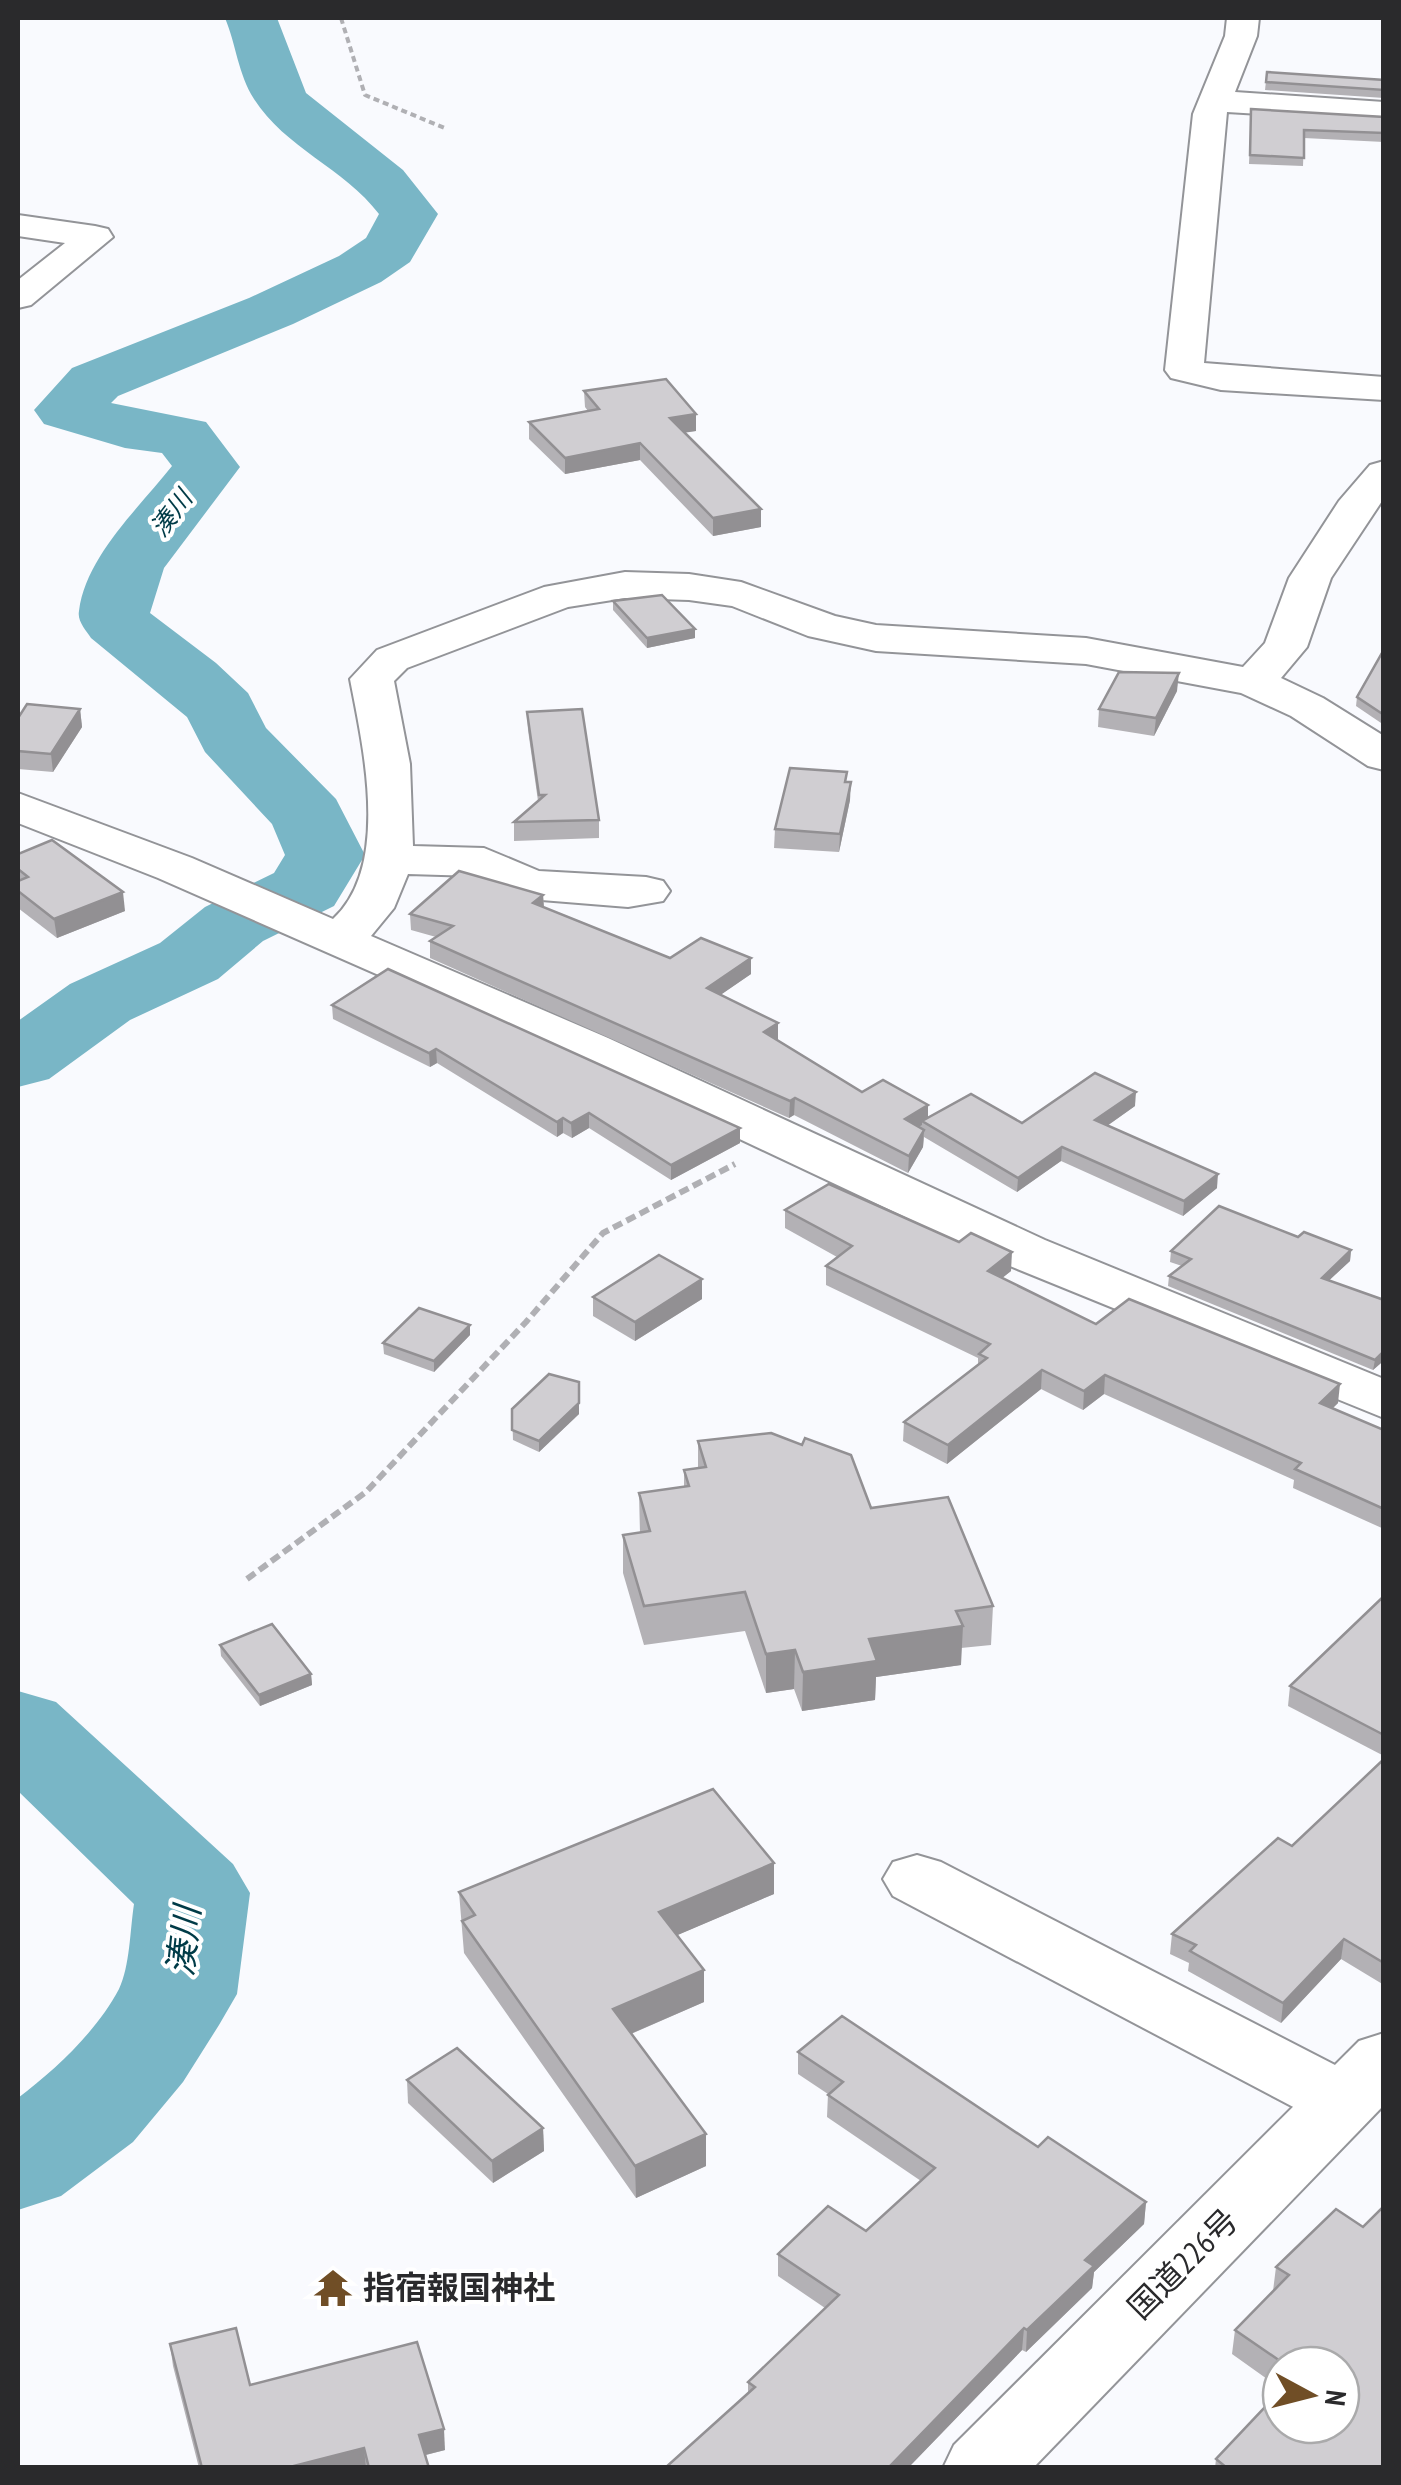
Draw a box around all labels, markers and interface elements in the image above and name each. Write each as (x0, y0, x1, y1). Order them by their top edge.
water label: 湊川 (143, 481, 201, 543)
water label: 湊川 (156, 1900, 210, 1978)
street label: 国道226号 (1118, 2199, 1246, 2327)
place label: 指宿報国神社 (363, 2266, 555, 2308)
temple icon: 指宿報国神社 (312, 2267, 354, 2309)
north arrow (1261, 2345, 1361, 2445)
text: N (1317, 2388, 1356, 2408)

